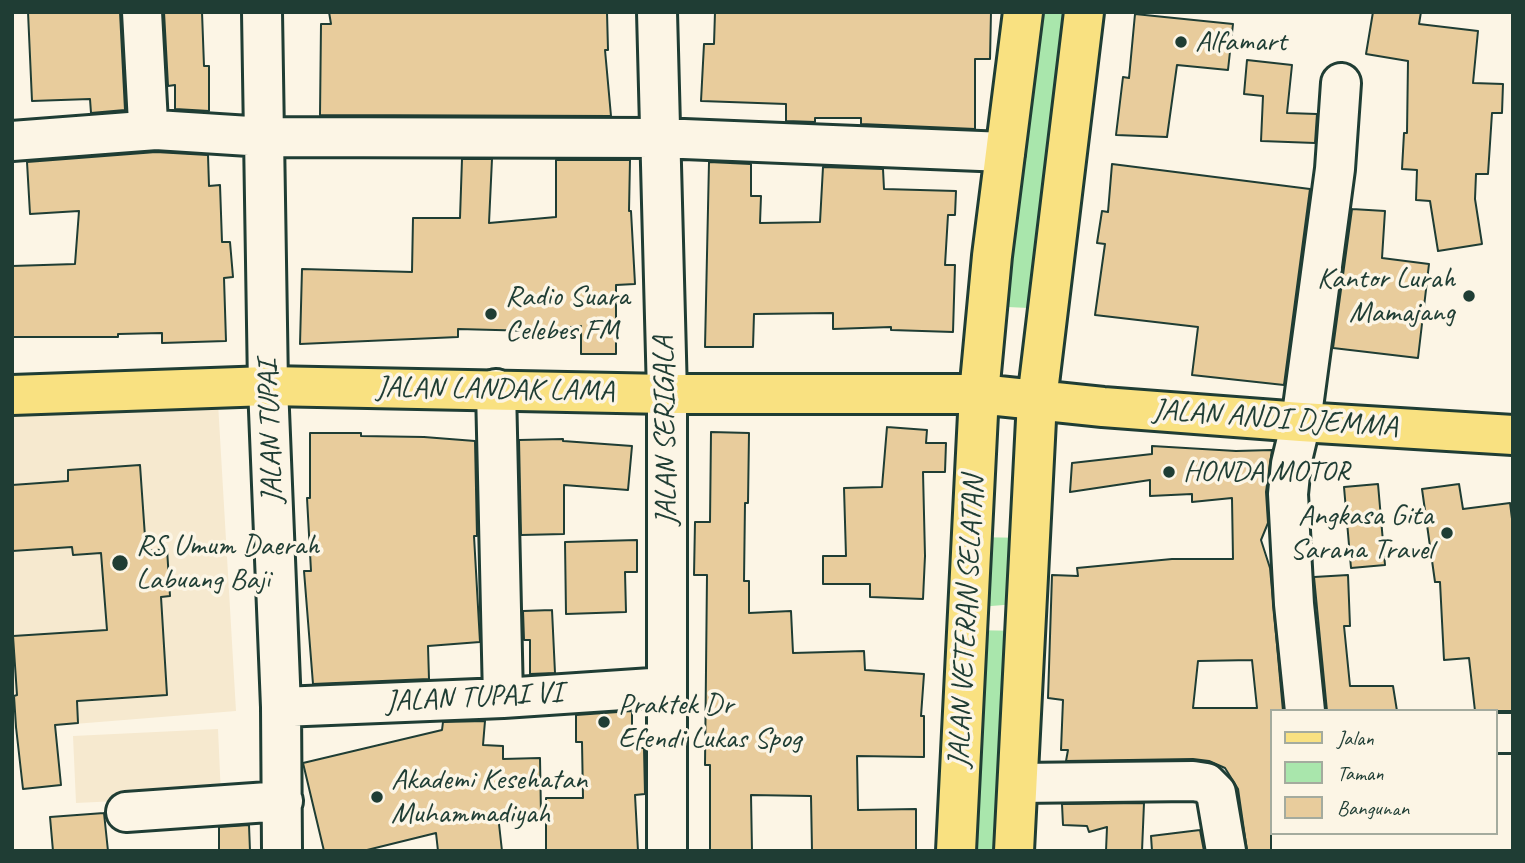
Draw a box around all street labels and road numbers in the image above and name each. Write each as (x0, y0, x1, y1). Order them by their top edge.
street label: JALAN SERIGALA (646, 336, 686, 526)
street label: JALAN TUPAI (251, 360, 291, 504)
street label: JALAN LANDAK LAMA (376, 370, 614, 410)
street label: JALAN ANDI DJEMMA (1151, 392, 1399, 446)
street label: JALAN VETERAN SELATAN (941, 475, 993, 769)
street label: JALAN TUPAI VI (385, 675, 563, 721)

